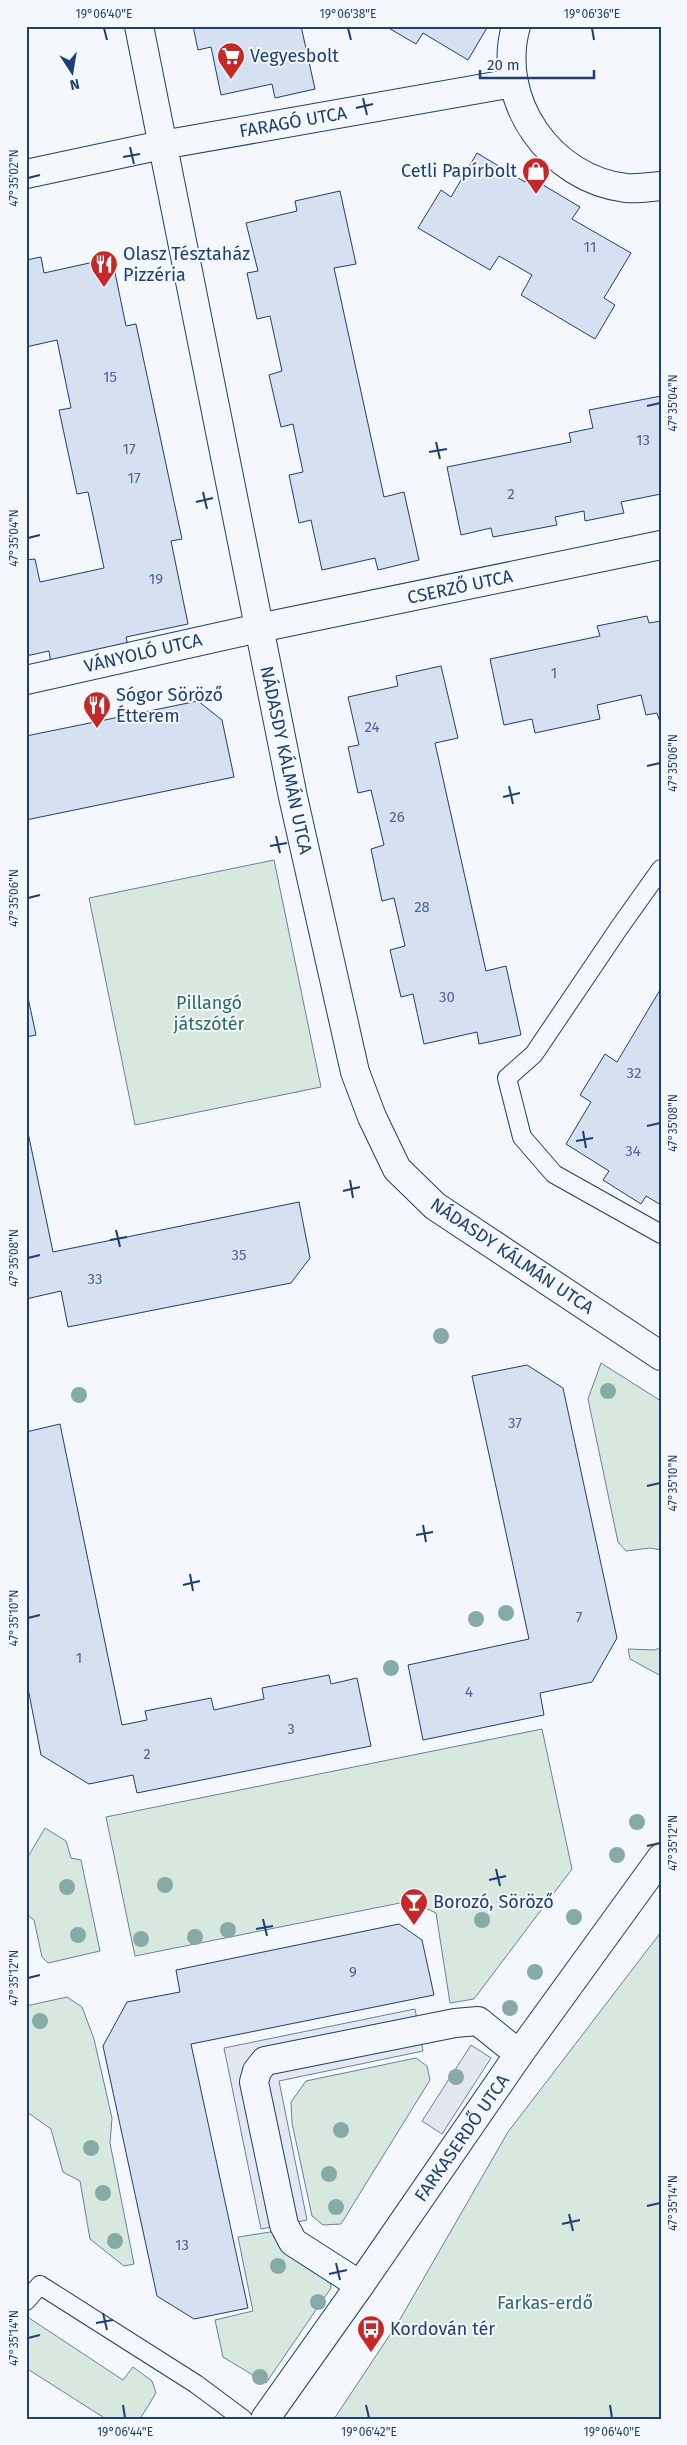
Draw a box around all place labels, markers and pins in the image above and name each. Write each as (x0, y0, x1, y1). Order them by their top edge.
supermarket icon: Vegyesbolt (216, 41, 246, 80)
place label: Vegyesbolt (250, 45, 339, 67)
shop icon: Cetli Papírbolt (521, 156, 551, 195)
place label: Cetli Papírbolt (401, 160, 517, 182)
place label: Olasz Tésztaház Pizzéria (123, 243, 250, 286)
restaurant icon: Olasz Tésztaház Pizzéria (89, 249, 119, 288)
place label: Sógor Söröző Étterem (116, 684, 223, 727)
restaurant icon: Sógor Söröző Étterem (82, 690, 112, 729)
bar icon: Borozó, Söröző (399, 1887, 429, 1926)
place label: Borozó, Söröző (433, 1891, 554, 1913)
bus stop icon: Kordován tér (356, 2314, 386, 2353)
place label: Kordován tér (390, 2318, 495, 2340)

